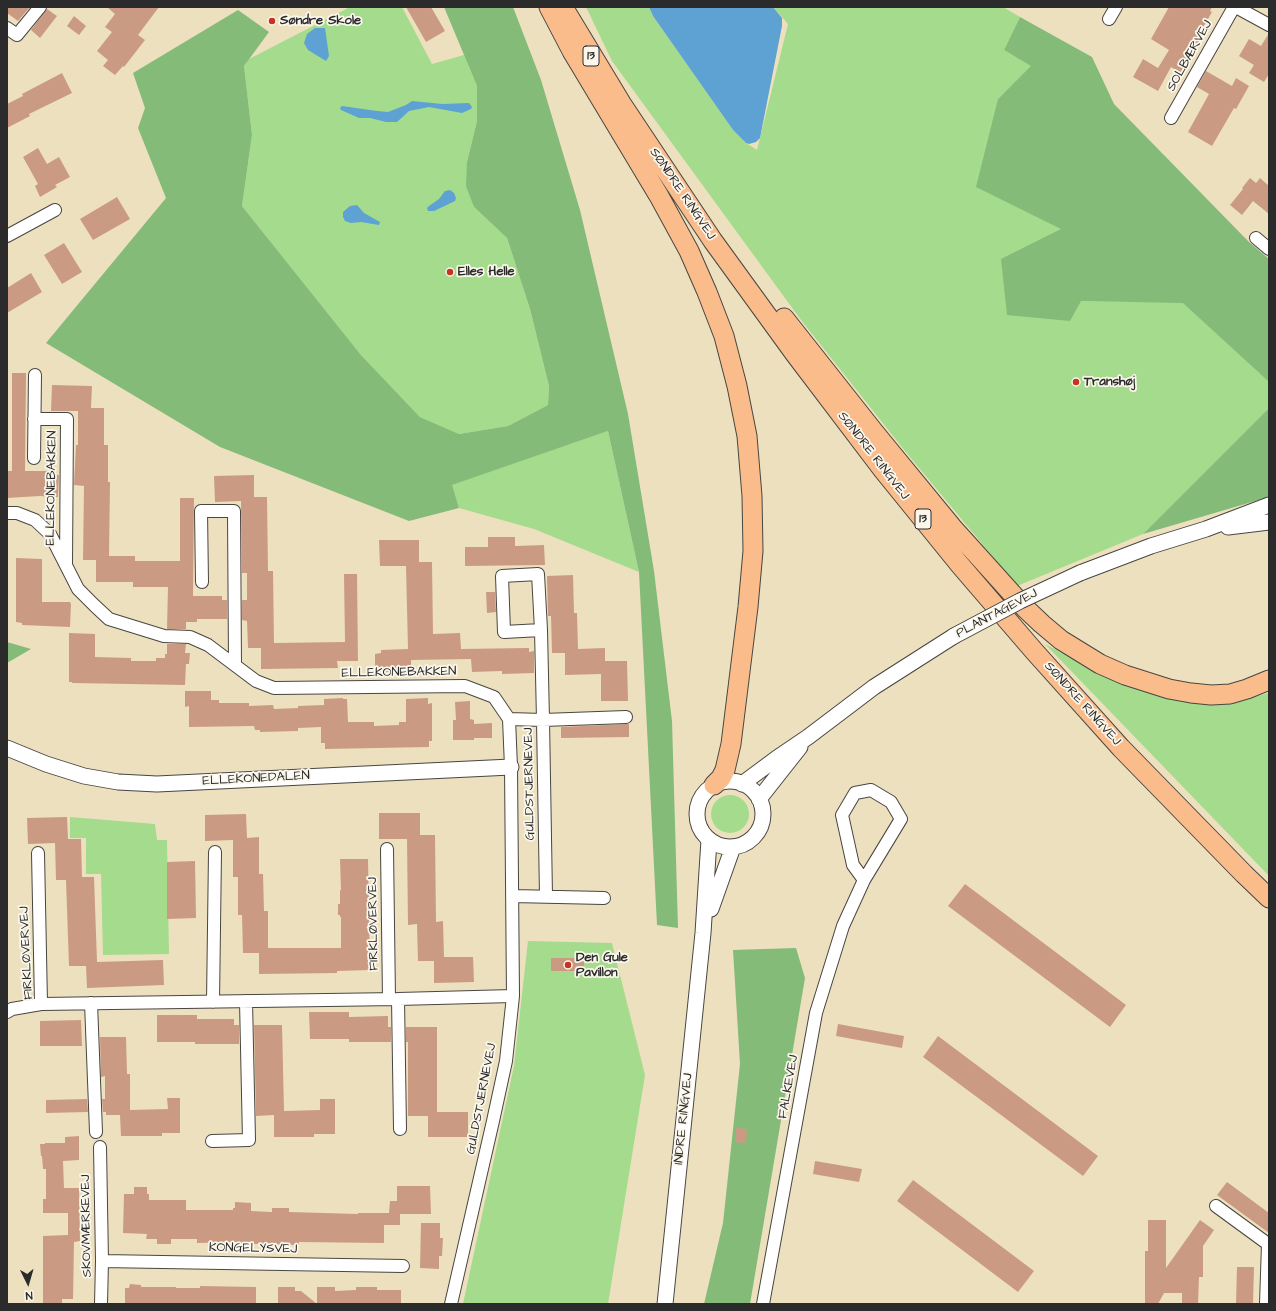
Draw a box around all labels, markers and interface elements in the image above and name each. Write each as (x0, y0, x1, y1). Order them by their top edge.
place label: Søndre Skole (280, 13, 361, 29)
marker: Søndre Skole (267, 16, 277, 26)
street label: SOLBÆRVEJ (1164, 18, 1216, 94)
road number: 13 (583, 46, 599, 66)
street label: SØNDRE RINGVEJ (646, 145, 718, 243)
place label: Elles Helle (458, 264, 515, 280)
marker: Elles Helle (445, 267, 455, 277)
place label: Transhøj (1084, 374, 1135, 390)
marker: Transhøj (1071, 377, 1081, 387)
street label: SØNDRE RINGVEJ (834, 409, 912, 503)
street label: ELLEKONEBAKKEN (43, 430, 61, 546)
road number: 13 (915, 509, 931, 529)
street label: PLANTAGEVEJ (954, 586, 1040, 642)
street label: SØNDRE RINGVEJ (1040, 659, 1124, 749)
street label: ELLEKONEBAKKEN (341, 664, 457, 682)
street label: GULDSTJERNEVEJ (521, 728, 539, 840)
street label: ELLEKONEDALEN (202, 768, 310, 790)
street label: FIRKLØVERVEJ (365, 877, 383, 971)
street label: FIRKLØVERVEJ (17, 906, 37, 1000)
place label: Den Gule Pavillon (576, 950, 628, 981)
marker: Den Gule Pavillon (563, 960, 573, 970)
street label: GULDSTJERNEVEJ (464, 1042, 500, 1156)
street label: FALKEVEJ (776, 1054, 802, 1120)
street label: INDRE RINGVEJ (671, 1073, 697, 1165)
street label: SKOVMÆRKEVEJ (78, 1174, 96, 1278)
street label: KONGELYSVEJ (209, 1240, 297, 1258)
north arrow (8, 1263, 48, 1303)
text: N (25, 1288, 33, 1303)

